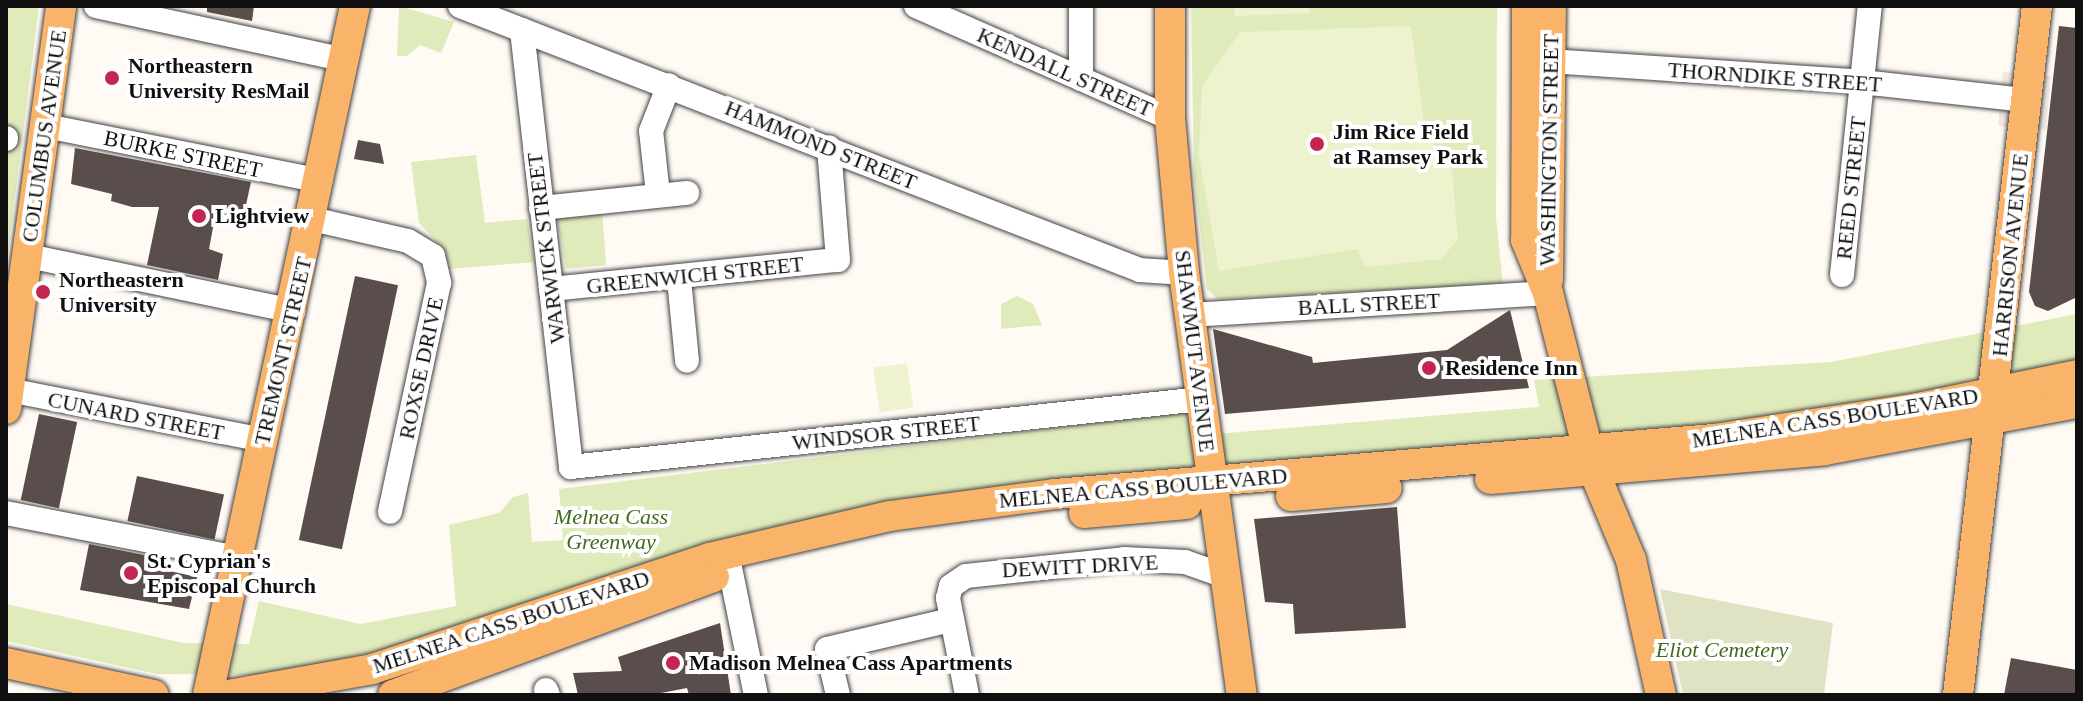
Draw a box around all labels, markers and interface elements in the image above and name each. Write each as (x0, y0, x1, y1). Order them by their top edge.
street label: KENDALL STREET (973, 21, 1157, 123)
street label: COLUMBUS AVENUE (16, 28, 72, 244)
street label: WASHINGTON STREET (1534, 34, 1564, 266)
place label: Northeastern University ResMail (128, 52, 309, 104)
street label: THORNDIKE STREET (1667, 56, 1883, 98)
marker: Northeastern University ResMail (103, 69, 121, 87)
street label: HAMMOND STREET (721, 94, 921, 196)
street label: REED STREET (1830, 115, 1872, 261)
place label: Jim Rice Field at Ramsey Park (1333, 118, 1483, 170)
street label: BURKE STREET (102, 124, 264, 184)
marker: Jim Rice Field at Ramsey Park (1308, 135, 1326, 153)
street label: WARWICK STREET (521, 151, 571, 345)
street label: HARRISON AVENUE (1986, 151, 2034, 359)
place label: Lightview (215, 203, 309, 229)
marker: Lightview (190, 207, 208, 225)
street label: SHAWMUT AVENUE (1169, 248, 1221, 454)
street label: GREENWICH STREET (585, 250, 805, 300)
street label: TREMONT STREET (248, 254, 318, 448)
place label: Northeastern University (59, 266, 184, 318)
marker: Northeastern University (34, 283, 52, 301)
street label: BALL STREET (1297, 287, 1441, 321)
street label: ROXSE DRIVE (393, 294, 449, 442)
place label: Residence Inn (1445, 355, 1578, 381)
marker: Residence Inn (1420, 359, 1438, 377)
street label: MELNEA CASS BOULEVARD (1689, 382, 1981, 454)
street label: CUNARD STREET (46, 386, 226, 446)
street label: WINDSOR STREET (791, 410, 981, 456)
street label: MELNEA CASS BOULEVARD (997, 462, 1289, 514)
park label: Melnea Cass Greenway (554, 503, 668, 554)
place label: St. Cyprian's Episcopal Church (147, 547, 316, 598)
street label: DEWITT DRIVE (1001, 549, 1159, 583)
marker: St. Cyprian's Episcopal Church (122, 564, 140, 582)
street label: MELNEA CASS BOULEVARD (369, 565, 653, 679)
park label: Eliot Cemetery (1656, 637, 1788, 663)
place label: Madison Melnea Cass Apartments (689, 650, 1013, 676)
marker: Madison Melnea Cass Apartments (664, 654, 682, 672)

